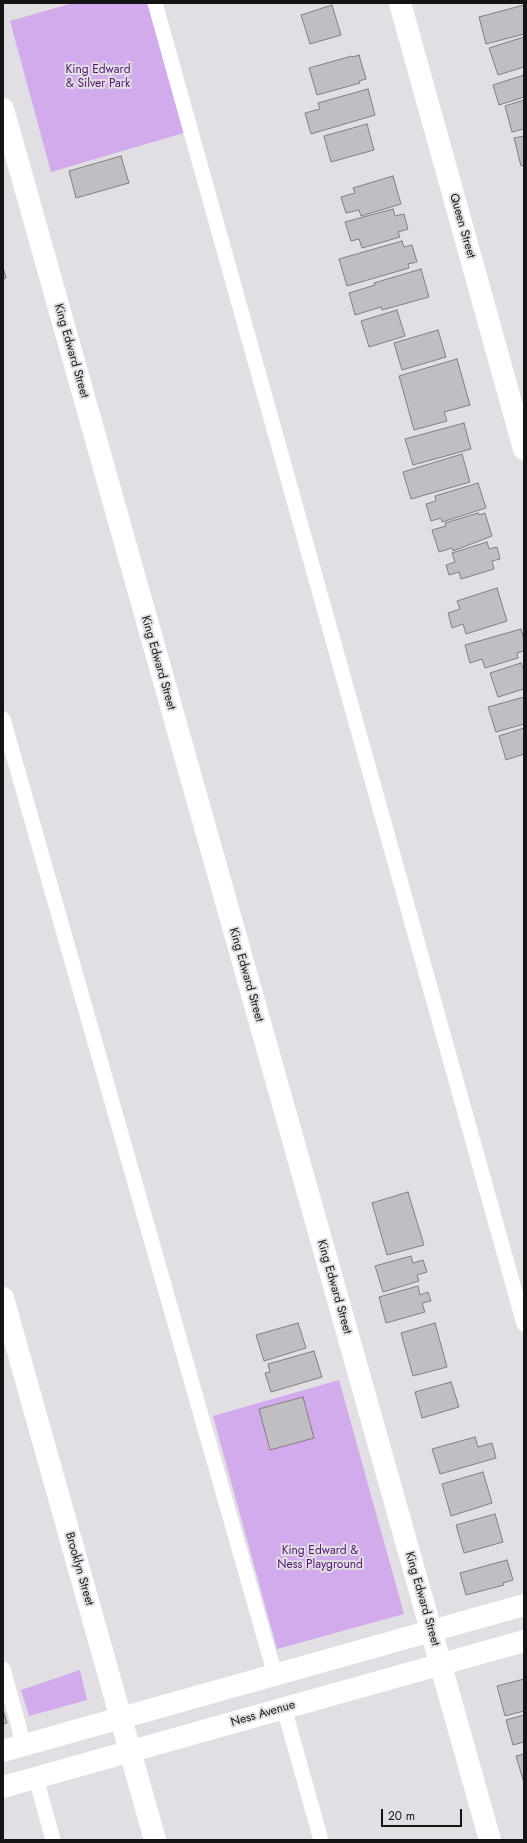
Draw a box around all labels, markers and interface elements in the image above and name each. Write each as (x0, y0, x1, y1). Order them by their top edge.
park label: King Edward & Silver Park (66, 63, 130, 91)
street label: Queen Street (446, 192, 478, 260)
street label: King Edward Street (51, 302, 91, 400)
street label: King Edward Street (138, 614, 178, 712)
street label: King Edward Street (226, 926, 266, 1024)
street label: King Edward Street (314, 1238, 354, 1336)
street label: Brooklyn Street (62, 1531, 96, 1607)
park label: King Edward & Ness Playground (277, 1544, 363, 1572)
street label: King Edward Street (402, 1550, 442, 1648)
street label: Ness Avenue (229, 1698, 297, 1730)
scale bar (383, 1801, 464, 1827)
text: 20 m (388, 1807, 415, 1825)

